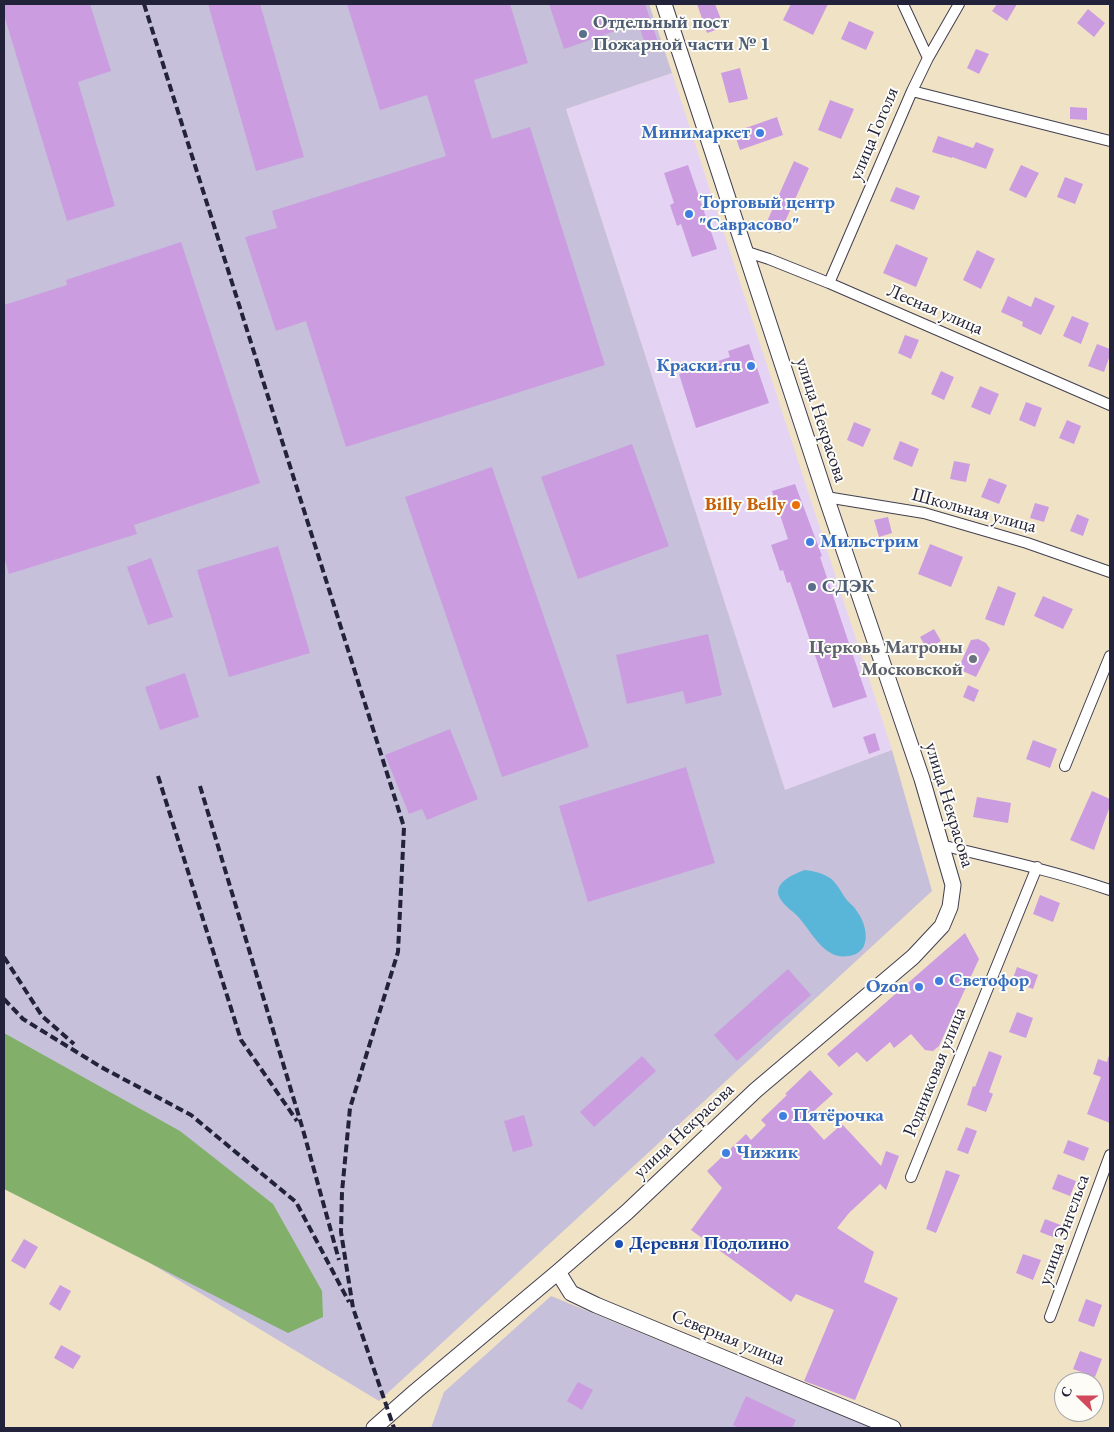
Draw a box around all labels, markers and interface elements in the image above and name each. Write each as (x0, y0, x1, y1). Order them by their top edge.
place label: Отдельный пост Пожарной части № 1 (593, 12, 770, 56)
marker: Отдельный пост Пожарной части № 1 (577, 28, 589, 40)
street label: улица Гоголя (844, 84, 904, 184)
place label: Минимаркет (641, 122, 750, 144)
marker: Минимаркет (754, 127, 766, 139)
place label: Торговый центр "Саврасово" (699, 192, 835, 236)
marker: Торговый центр "Саврасово" (683, 208, 695, 220)
street label: Лесная улица (883, 280, 987, 340)
place label: Краски.ru (656, 355, 741, 377)
street label: улица Некрасова (790, 355, 852, 485)
marker: Краски.ru (745, 360, 757, 372)
street label: Школьная улица (909, 483, 1039, 539)
place label: Billy Belly (705, 494, 786, 516)
marker: Billy Belly (790, 499, 802, 511)
place label: Мильстрим (820, 531, 919, 553)
marker: Мильстрим (804, 536, 816, 548)
place label: СДЭК (822, 576, 875, 598)
marker: СДЭК (806, 581, 818, 593)
place label: Церковь Матроны Московской (809, 637, 963, 681)
marker: Церковь Матроны Московской (967, 653, 979, 665)
street label: улица Некрасова (919, 740, 979, 870)
place label: Светофор (949, 970, 1029, 992)
marker: Светофор (933, 975, 945, 987)
place label: Ozon (866, 976, 909, 998)
marker: Ozon (913, 981, 925, 993)
street label: Родниковая улица (899, 1004, 971, 1140)
street label: улица Некрасова (629, 1079, 739, 1183)
place label: Пятёрочка (793, 1105, 884, 1127)
marker: Пятёрочка (777, 1110, 789, 1122)
place label: Чижик (736, 1142, 798, 1164)
marker: Чижик (720, 1147, 732, 1159)
street label: улица Энгельса (1033, 1171, 1095, 1289)
place label: Деревня Подолино (629, 1233, 789, 1255)
marker: Деревня Подолино (613, 1238, 625, 1250)
street label: Северная улица (668, 1305, 788, 1371)
north arrow (1054, 1372, 1104, 1422)
text: С (1056, 1384, 1076, 1400)

